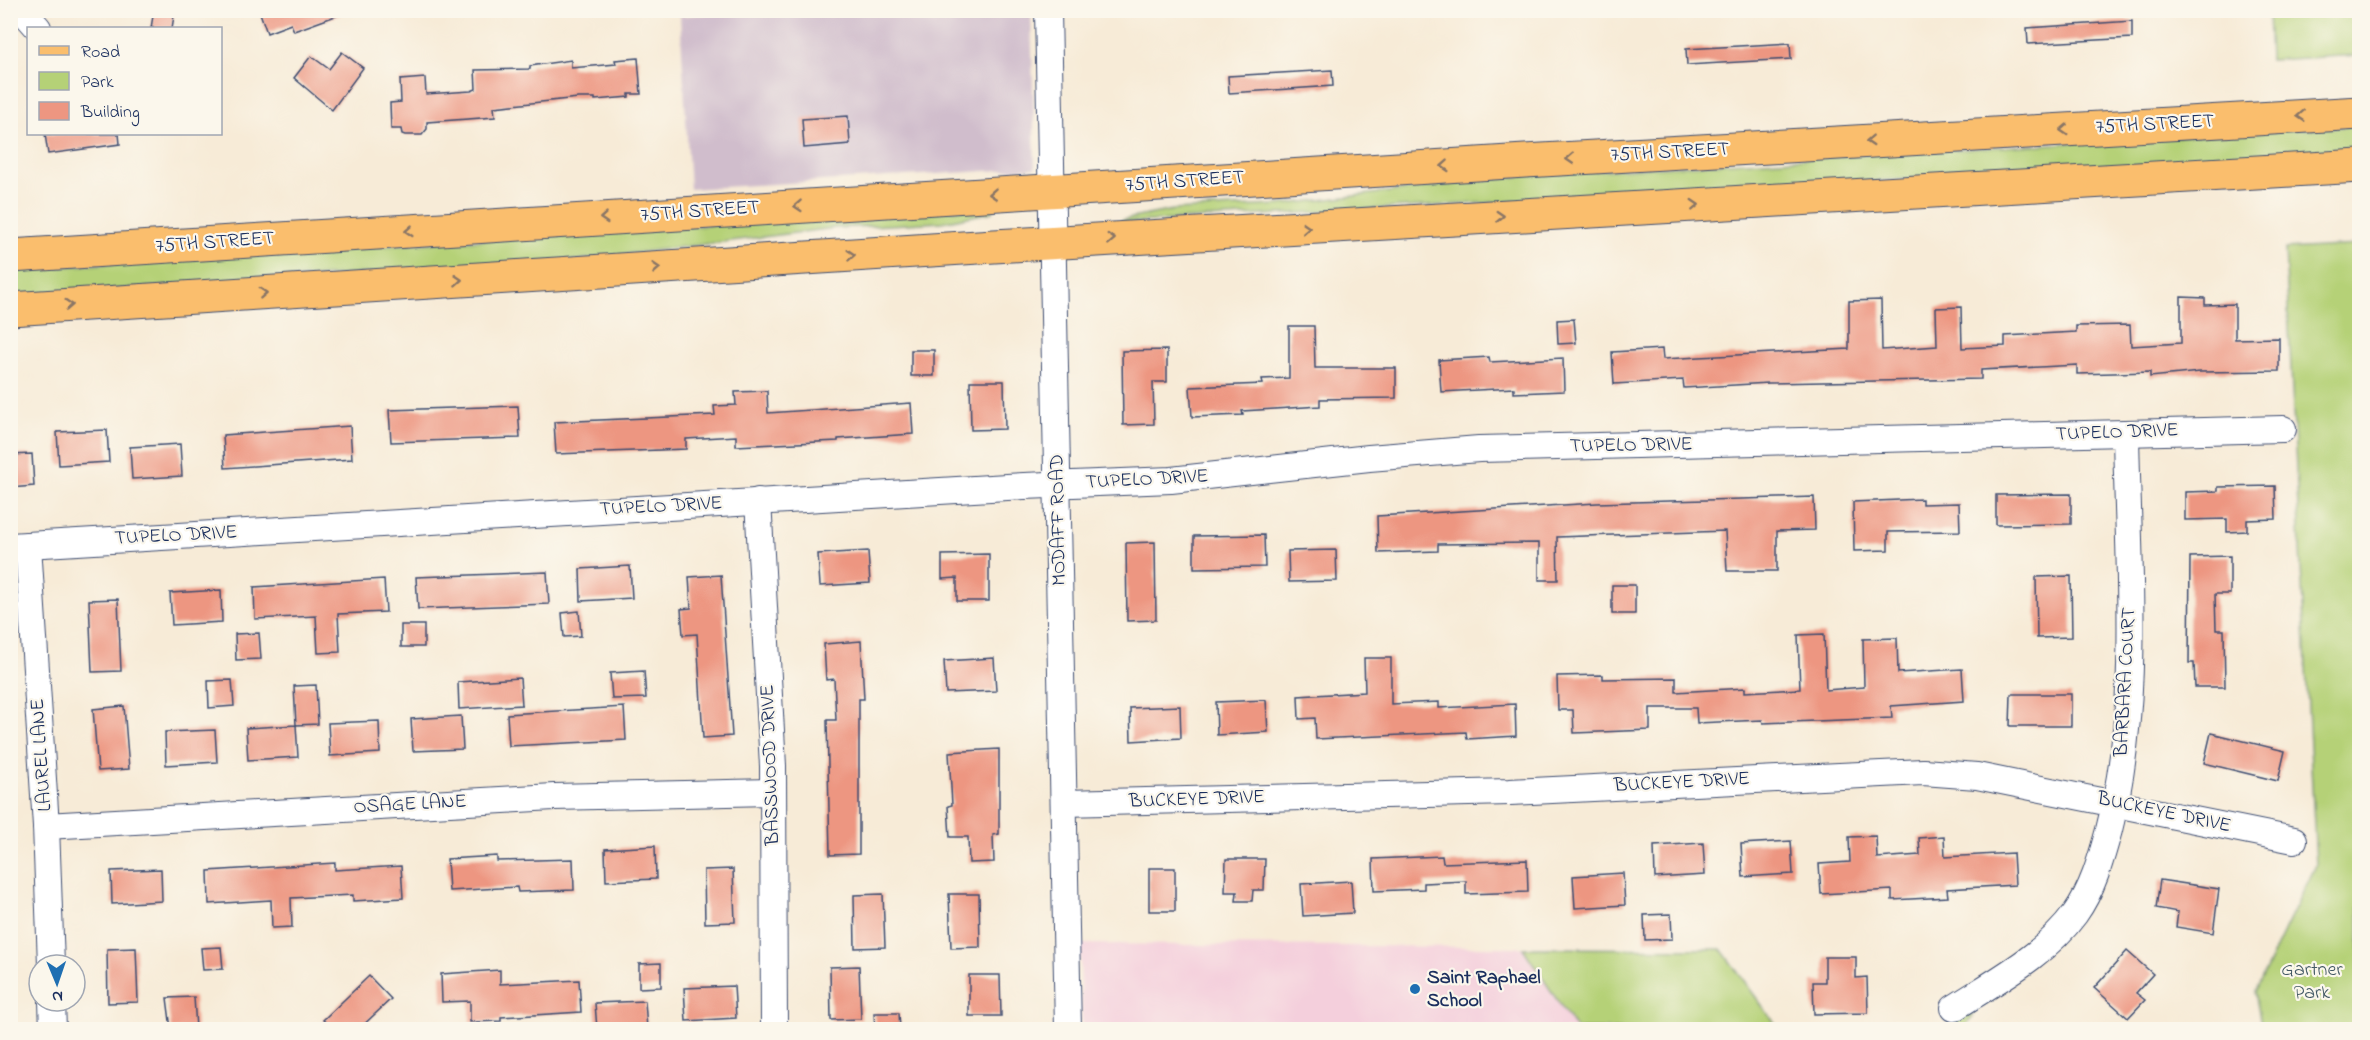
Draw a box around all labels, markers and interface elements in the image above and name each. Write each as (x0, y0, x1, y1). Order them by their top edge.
legend (27, 27, 222, 135)
text: Road (81, 40, 120, 66)
text: Park (81, 70, 114, 96)
text: Building (80, 100, 140, 127)
street label: 75TH STREET (2095, 107, 2215, 143)
one-way arrow (2297, 110, 2306, 123)
one-way arrow (2060, 124, 2069, 137)
street label: 75TH STREET (1610, 135, 1730, 171)
one-way arrow (1865, 135, 1874, 148)
one-way arrow (1566, 152, 1575, 165)
one-way arrow (1441, 160, 1450, 173)
street label: 75TH STREET (1125, 163, 1245, 201)
one-way arrow (989, 187, 998, 200)
street label: 75TH STREET (640, 193, 760, 231)
one-way arrow (1691, 198, 1700, 211)
one-way arrow (794, 200, 803, 213)
one-way arrow (1496, 210, 1505, 223)
one-way arrow (599, 212, 608, 225)
one-way arrow (1301, 221, 1310, 234)
street label: 75TH STREET (155, 224, 275, 262)
one-way arrow (405, 224, 414, 237)
one-way arrow (1107, 233, 1116, 246)
one-way arrow (846, 249, 855, 262)
one-way arrow (652, 261, 661, 274)
one-way arrow (454, 274, 463, 287)
one-way arrow (259, 286, 268, 299)
one-way arrow (64, 299, 73, 312)
street label: TUPELO DRIVE (2055, 416, 2179, 450)
street label: TUPELO DRIVE (1569, 430, 1693, 462)
street label: MODAFF ROAD (1043, 454, 1075, 586)
street label: TUPELO DRIVE (1085, 462, 1209, 498)
street label: TUPELO DRIVE (599, 489, 723, 525)
street label: TUPELO DRIVE (114, 518, 238, 554)
street label: BARBARA COURT (2108, 606, 2144, 758)
street label: BASSWOOD DRIVE (754, 684, 788, 847)
street label: LAUREL LANE (24, 697, 60, 813)
street label: BUCKEYE DRIVE (1612, 765, 1751, 801)
street label: BUCKEYE DRIVE (1128, 783, 1265, 817)
street label: BUCKEYE DRIVE (2094, 784, 2234, 841)
street label: OSAGE LANE (353, 788, 467, 822)
north arrow (27, 953, 87, 1013)
park label: Gartner Park (2281, 956, 2343, 1008)
place label: Saint Raphael School (1427, 964, 1541, 1016)
marker: Saint Raphael School (1408, 982, 1422, 996)
text: N (51, 984, 63, 1008)

